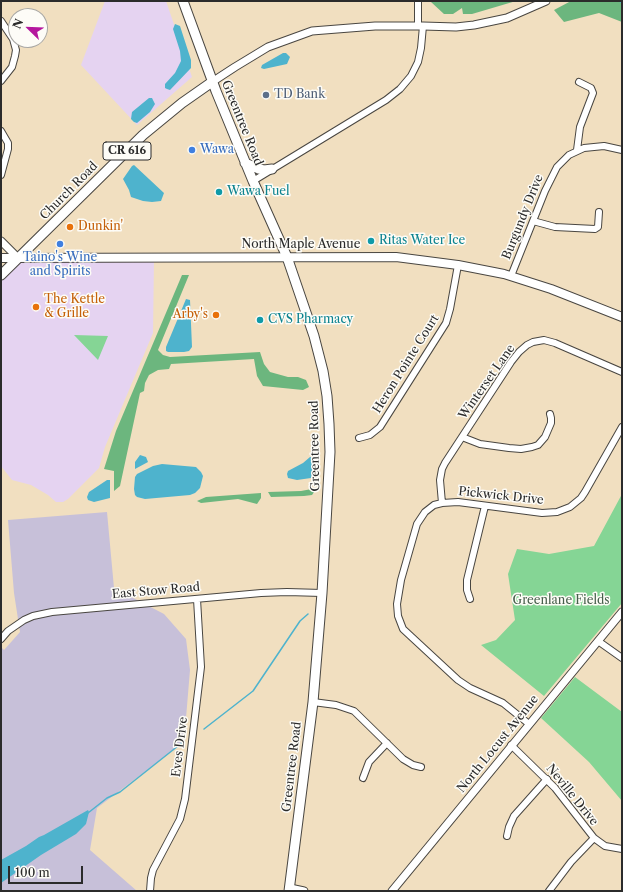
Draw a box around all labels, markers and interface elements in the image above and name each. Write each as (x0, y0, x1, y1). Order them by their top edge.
north arrow (8, 8, 48, 48)
text: N (10, 17, 26, 31)
street label: Greentree Road (218, 78, 266, 168)
place label: TD Bank (274, 88, 325, 102)
marker: TD Bank (261, 90, 271, 100)
road number: CR 616 (103, 142, 151, 160)
place label: Wawa (200, 143, 234, 157)
marker: Wawa (187, 145, 197, 155)
street label: Church Road (37, 159, 101, 223)
street label: Burgundy Drive (499, 172, 547, 262)
place label: Wawa Fuel (227, 185, 290, 199)
marker: Wawa Fuel (214, 187, 224, 197)
place label: Dunkin' (78, 220, 123, 234)
marker: Dunkin' (65, 222, 75, 232)
place label: Ritas Water Ice (379, 234, 465, 248)
marker: Ritas Water Ice (366, 236, 376, 246)
street label: North Maple Avenue (242, 238, 360, 252)
marker: Taino's Wine and Spirits (55, 239, 65, 249)
place label: Taino's Wine and Spirits (23, 251, 97, 279)
place label: The Kettle & Grille (44, 293, 105, 321)
marker: The Kettle & Grille (31, 302, 41, 312)
place label: Arby's (173, 308, 208, 322)
marker: Arby's (211, 310, 221, 320)
street label: Heron Pointe Court (370, 312, 442, 416)
place label: CVS Pharmacy (268, 313, 353, 327)
marker: CVS Pharmacy (255, 315, 265, 325)
street label: Winterset Lane (456, 342, 518, 422)
street label: Greentree Road (307, 400, 323, 492)
street label: Pickwick Drive (458, 484, 544, 508)
street label: East Stow Road (111, 580, 201, 602)
park label: Greenlane Fields (512, 594, 610, 608)
street label: North Locust Avenue (454, 692, 542, 796)
street label: Eves Drive (169, 716, 191, 778)
street label: Greentree Road (279, 721, 305, 813)
street label: Neville Drive (543, 762, 601, 828)
scale bar (10, 858, 85, 884)
text: 100 m (15, 865, 50, 880)

